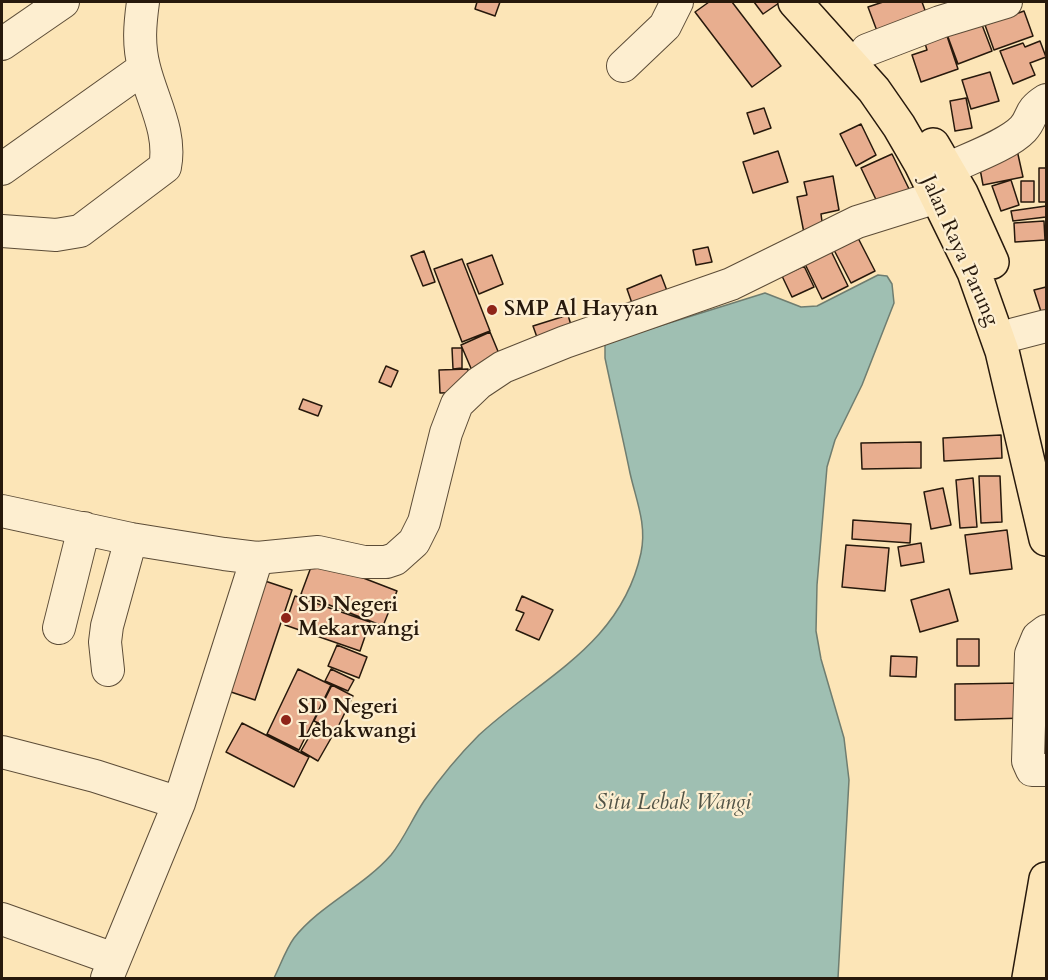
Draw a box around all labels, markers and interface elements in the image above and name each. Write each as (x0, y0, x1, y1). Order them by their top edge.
street label: Jalan Raya Parung (915, 172, 1003, 330)
place label: SMP Al Hayyan (504, 297, 658, 323)
marker: SMP Al Hayyan (485, 303, 499, 317)
place label: SD Negeri Mekarwangi (298, 593, 420, 643)
marker: SD Negeri Mekarwangi (279, 611, 293, 625)
place label: SD Negeri Lebakwangi (298, 695, 417, 745)
marker: SD Negeri Lebakwangi (279, 713, 293, 727)
water label: Situ Lebak Wangi (595, 791, 751, 817)

